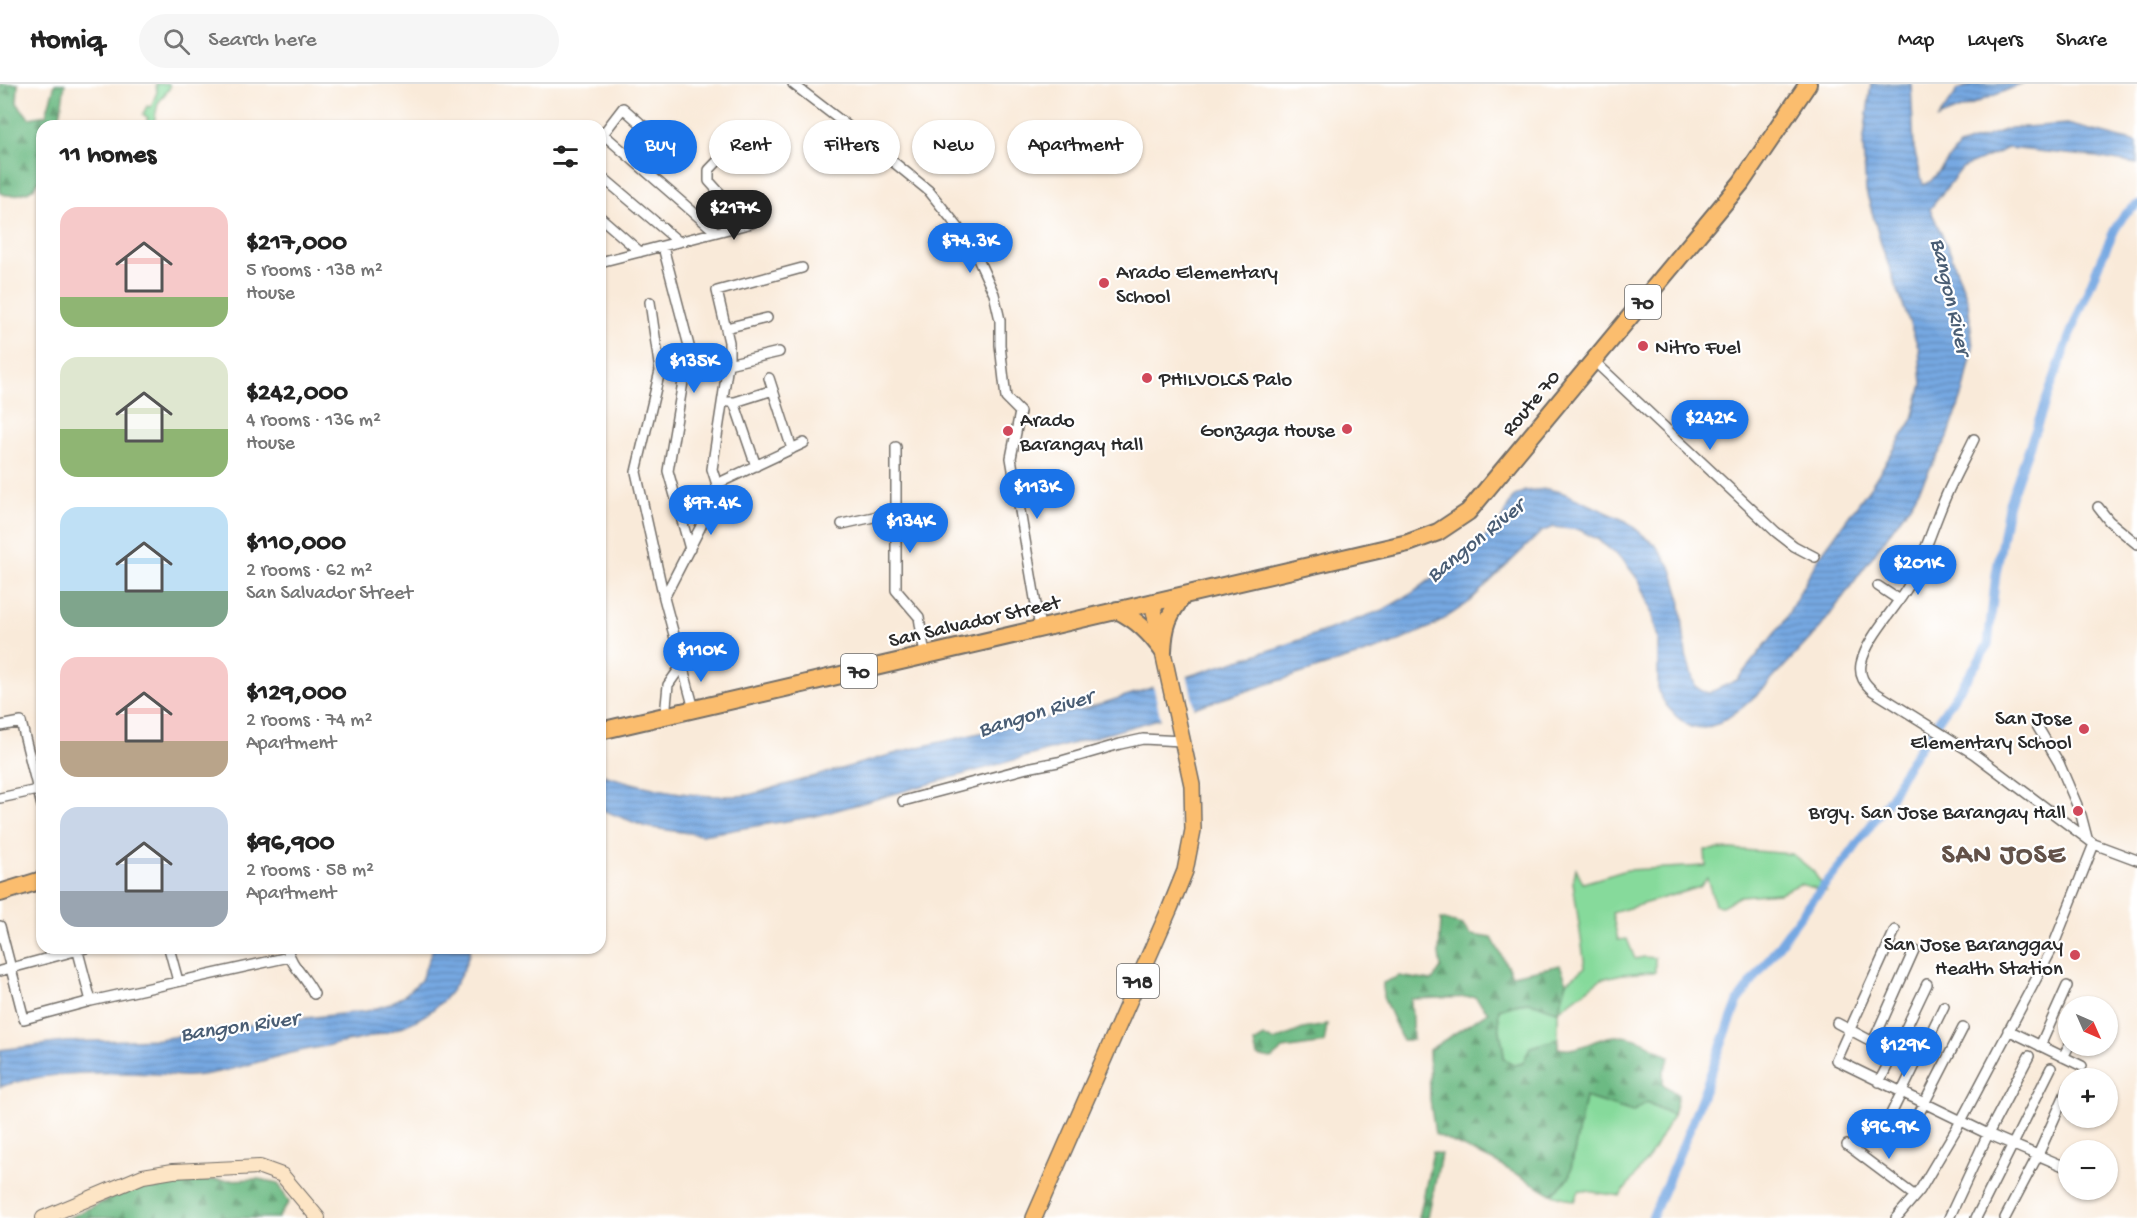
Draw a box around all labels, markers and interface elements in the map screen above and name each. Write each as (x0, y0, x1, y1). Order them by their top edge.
search box (139, 14, 559, 68)
text: Homiq (30, 25, 103, 58)
icon: search (160, 25, 193, 58)
text: Search here (208, 28, 317, 54)
text: Map (1898, 29, 1934, 54)
text: Layers (1967, 29, 2023, 54)
text: Share (2056, 29, 2107, 54)
chip: Buy (624, 120, 697, 174)
chip: Rent (709, 120, 791, 174)
chip: Filters (803, 120, 900, 174)
chip: New (912, 120, 995, 174)
chip: Apartment (1007, 120, 1143, 174)
icon: filters (549, 140, 582, 173)
text: 11 homes (60, 141, 156, 172)
pin: $217K (692, 190, 776, 241)
text: $217K (710, 198, 758, 221)
pin: $74.3K (921, 223, 1019, 274)
text: $217,000 (246, 229, 347, 260)
icon: home (108, 231, 180, 303)
text: $74.3K (942, 231, 998, 254)
water label: Bangon River (1923, 236, 1976, 362)
text: 5 rooms · 138 m² (246, 260, 383, 283)
place label: Arado Elementary School (1116, 262, 1278, 311)
marker: Arado Elementary School (1097, 276, 1111, 290)
text: House (246, 283, 295, 306)
road number: 70 (1625, 285, 1661, 319)
place label: Nitro Fuel (1655, 337, 1741, 362)
marker: Nitro Fuel (1636, 339, 1650, 353)
pin: $135K (652, 343, 736, 394)
text: $135K (670, 351, 718, 374)
street label: Route 70 (1498, 366, 1568, 443)
place label: PHILVOLCS Palo (1158, 369, 1292, 394)
marker: PHILVOLCS Palo (1140, 371, 1154, 385)
text: $242,000 (246, 379, 348, 410)
icon: home (108, 381, 180, 453)
pin: $242K (1668, 400, 1752, 451)
text: $242K (1685, 408, 1735, 431)
text: 4 rooms · 136 m² (246, 410, 381, 433)
place label: Arado Barangay Hall (1019, 410, 1143, 459)
place label: Gonzaga House (1200, 420, 1336, 445)
marker: Gonzaga House (1340, 422, 1354, 436)
marker: Arado Barangay Hall (1001, 424, 1015, 438)
text: House (246, 433, 295, 456)
pin: $113K (995, 469, 1079, 520)
text: $113K (1014, 477, 1060, 500)
pin: $97.4K (662, 485, 760, 536)
water label: Bangon River (1422, 492, 1534, 590)
text: $97.4K (683, 493, 739, 516)
pin: $134K (868, 503, 952, 554)
text: $134K (886, 511, 934, 534)
text: $110,000 (246, 529, 346, 560)
icon: home (108, 531, 180, 603)
pin: $201K (1876, 545, 1960, 596)
text: $201K (1893, 553, 1943, 576)
text: 2 rooms · 62 m² (246, 560, 373, 583)
text: San Salvador Street (246, 583, 413, 606)
street label: San Salvador Street (887, 591, 1065, 655)
pin: $110K (659, 632, 743, 683)
text: $110K (677, 640, 725, 663)
road number: 70 (841, 654, 877, 688)
text: $129,000 (246, 679, 346, 710)
icon: home (108, 681, 180, 753)
water label: Bangon River (976, 684, 1101, 745)
place label: San Jose Elementary School (1910, 708, 2073, 757)
text: 2 rooms · 74 m² (246, 710, 372, 733)
marker: San Jose Elementary School (2077, 722, 2091, 736)
text: Apartment (246, 733, 336, 756)
place label: Brgy. San Jose Barangay Hall (1808, 802, 2066, 827)
marker: Brgy. San Jose Barangay Hall (2071, 804, 2085, 818)
text: $96,900 (246, 829, 335, 860)
icon: home (108, 831, 180, 903)
district label: SAN JOSE (1942, 841, 2067, 873)
text: 2 rooms · 58 m² (246, 860, 374, 883)
text: Apartment (246, 883, 336, 906)
place label: San Jose Baranggay Health Station (1884, 934, 2063, 983)
marker: San Jose Baranggay Health Station (2068, 948, 2082, 962)
road number: 718 (1117, 964, 1159, 998)
north arrow (2058, 996, 2118, 1056)
map controls (2058, 996, 2118, 1200)
water label: Bangon River (179, 1006, 304, 1049)
pin: $129K (1862, 1027, 1946, 1078)
text: $129K (1880, 1035, 1928, 1058)
button: + (2058, 1068, 2118, 1128)
pin: $96.9K (1840, 1109, 1938, 1160)
text: $96.9K (1861, 1117, 1917, 1140)
button: − (2058, 1140, 2118, 1200)

